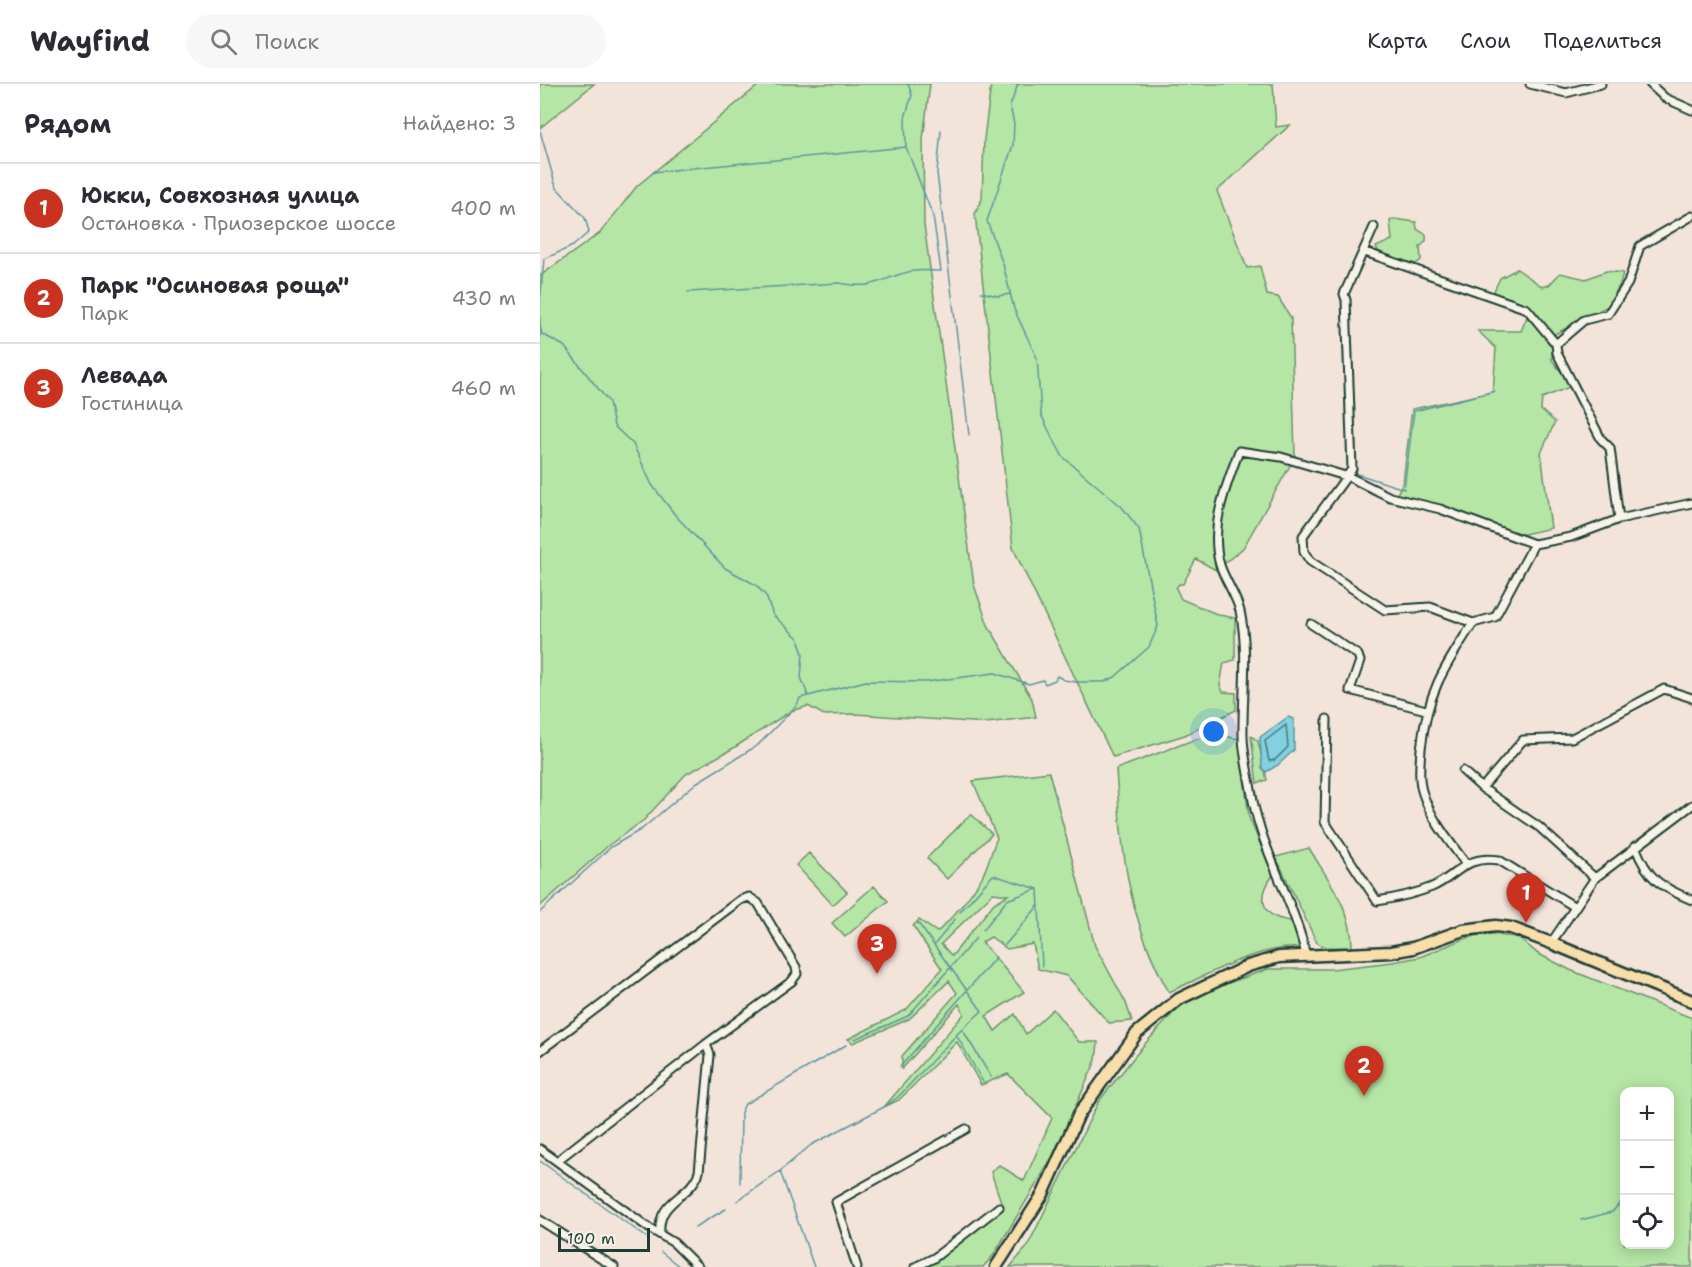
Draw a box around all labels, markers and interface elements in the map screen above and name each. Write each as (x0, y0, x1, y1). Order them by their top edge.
search box (186, 14, 606, 68)
text: Wayfind (30, 22, 150, 60)
icon: search (207, 25, 240, 58)
text: Поиск (255, 27, 319, 56)
text: Карта (1367, 27, 1427, 55)
text: Слои (1460, 27, 1511, 55)
text: Поделиться (1544, 27, 1662, 55)
text: Рядом (24, 106, 111, 141)
text: Найдено: 3 (403, 110, 516, 136)
text: Юкки, Совхозная улица (81, 181, 359, 210)
text: 1 (39, 195, 48, 221)
text: 400 m (450, 195, 516, 221)
text: Остановка · Приозерское шоссе (81, 210, 396, 236)
text: Парк "Осиновая роща" (81, 271, 349, 300)
text: 2 (37, 285, 51, 311)
text: 430 m (452, 285, 516, 311)
text: Парк (81, 300, 128, 326)
text: Левада (81, 361, 168, 390)
text: 3 (37, 375, 51, 401)
text: 460 m (451, 375, 516, 401)
text: Гостиница (81, 390, 183, 416)
your location (1199, 717, 1228, 746)
pin: 1 (1506, 874, 1546, 923)
pin: 3 (858, 924, 896, 974)
pin: 2 (1344, 1046, 1384, 1096)
map controls (1620, 1087, 1674, 1249)
button: + (1620, 1087, 1674, 1141)
button: − (1620, 1141, 1674, 1195)
button: locate (1620, 1195, 1674, 1249)
scale bar (558, 1225, 650, 1252)
text: 100 m (567, 1228, 615, 1249)

